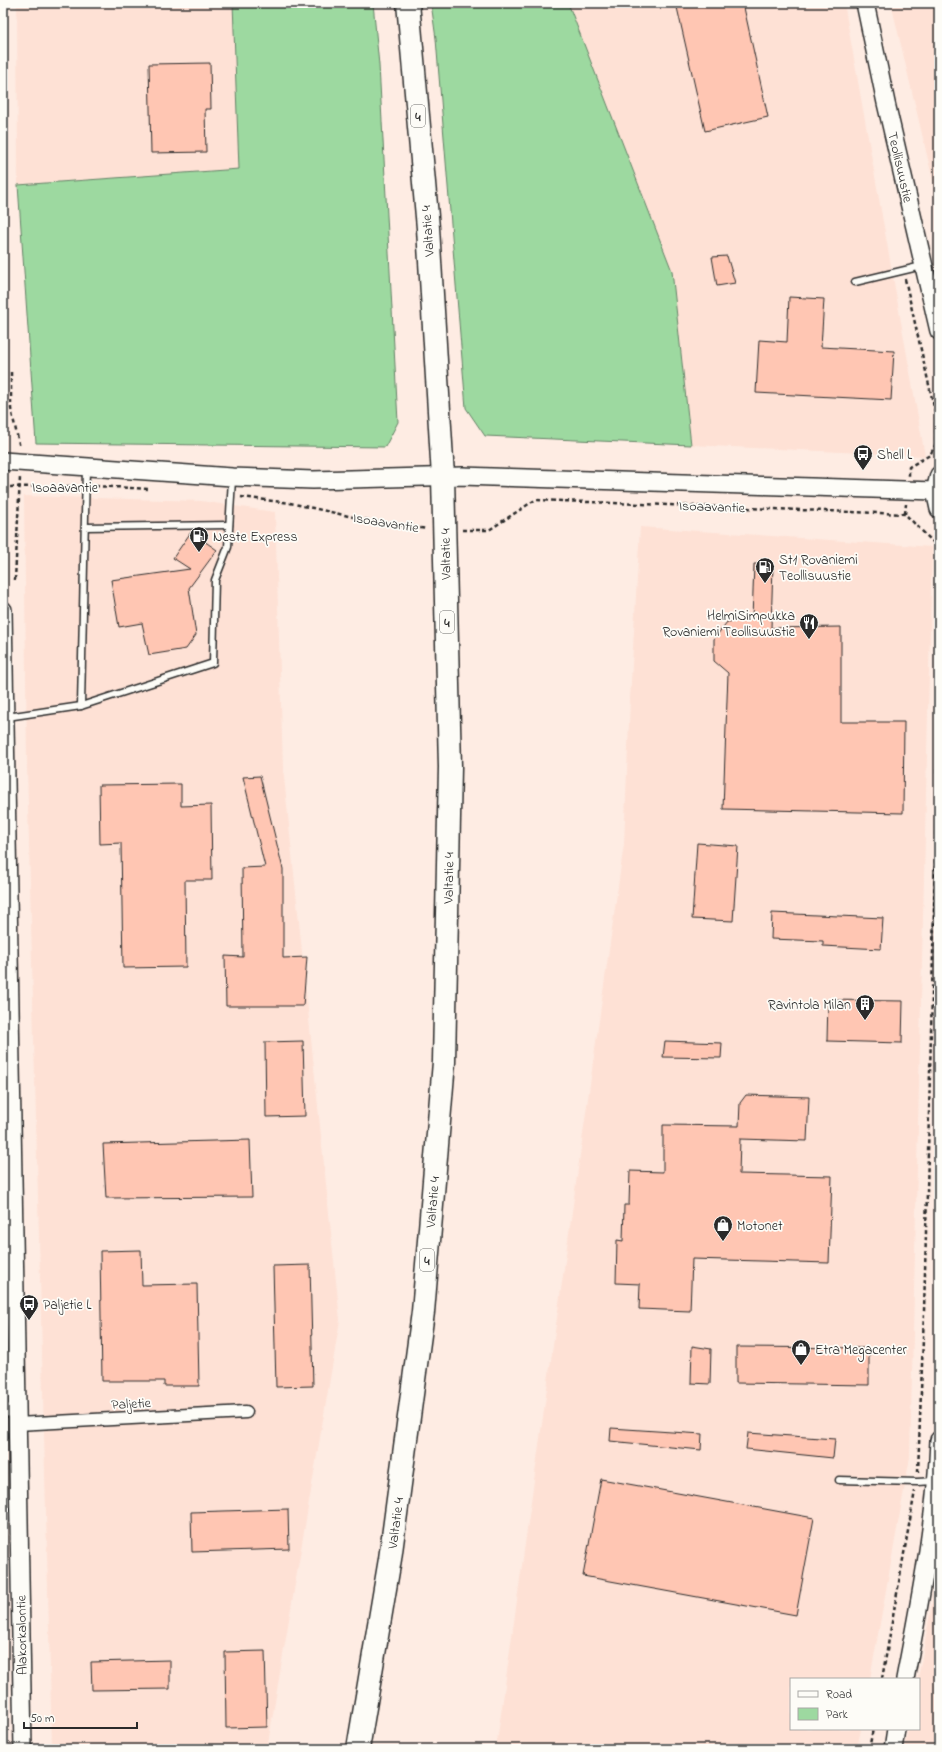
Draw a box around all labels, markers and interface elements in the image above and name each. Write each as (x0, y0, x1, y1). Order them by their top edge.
road number: 4 (411, 105, 425, 127)
street label: Teollisuustie (881, 130, 918, 206)
street label: Valtatie 4 (416, 204, 441, 258)
bus stop icon: Shell L (852, 443, 874, 471)
place label: Shell L (877, 445, 913, 466)
street label: Isoaavantie (32, 478, 99, 499)
street label: Isoaavantie (679, 496, 746, 519)
street label: Isoaavantie (351, 508, 421, 539)
fuel station icon: Neste Express (188, 525, 210, 553)
place label: Neste Express (213, 527, 298, 548)
street label: Valtatie 4 (436, 528, 457, 581)
place label: St1 Rovaniemi Teollisuustie (779, 550, 858, 587)
fuel station icon: St1 Rovaniemi Teollisuustie (754, 556, 776, 584)
place label: HelmiSimpukka Rovaniemi Teollisuustie (662, 606, 796, 643)
road number: 4 (440, 611, 454, 633)
restaurant icon: HelmiSimpukka Rovaniemi Teollisuustie (798, 612, 820, 640)
street label: Valtatie 4 (439, 852, 460, 905)
building icon: Ravintola Milan (854, 993, 876, 1021)
place label: Ravintola Milan (768, 995, 851, 1016)
street label: Valtatie 4 (421, 1175, 446, 1230)
shop icon: Motonet (712, 1214, 734, 1242)
place label: Motonet (737, 1216, 783, 1237)
road number: 4 (420, 1249, 434, 1271)
bus stop icon: Paljetie L (18, 1293, 40, 1321)
place label: Paljetie L (43, 1295, 92, 1316)
shop icon: Etra Megacenter (790, 1338, 812, 1366)
place label: Etra Megacenter (815, 1340, 908, 1362)
street label: Paljetie (111, 1393, 152, 1416)
street label: Valtatie 4 (383, 1496, 410, 1551)
street label: Alakorkalontie (11, 1594, 34, 1675)
legend (790, 1678, 920, 1730)
text: Road (826, 1686, 852, 1704)
scale bar (24, 1704, 137, 1730)
text: Park (826, 1706, 848, 1724)
text: 50 m (30, 1710, 54, 1728)

